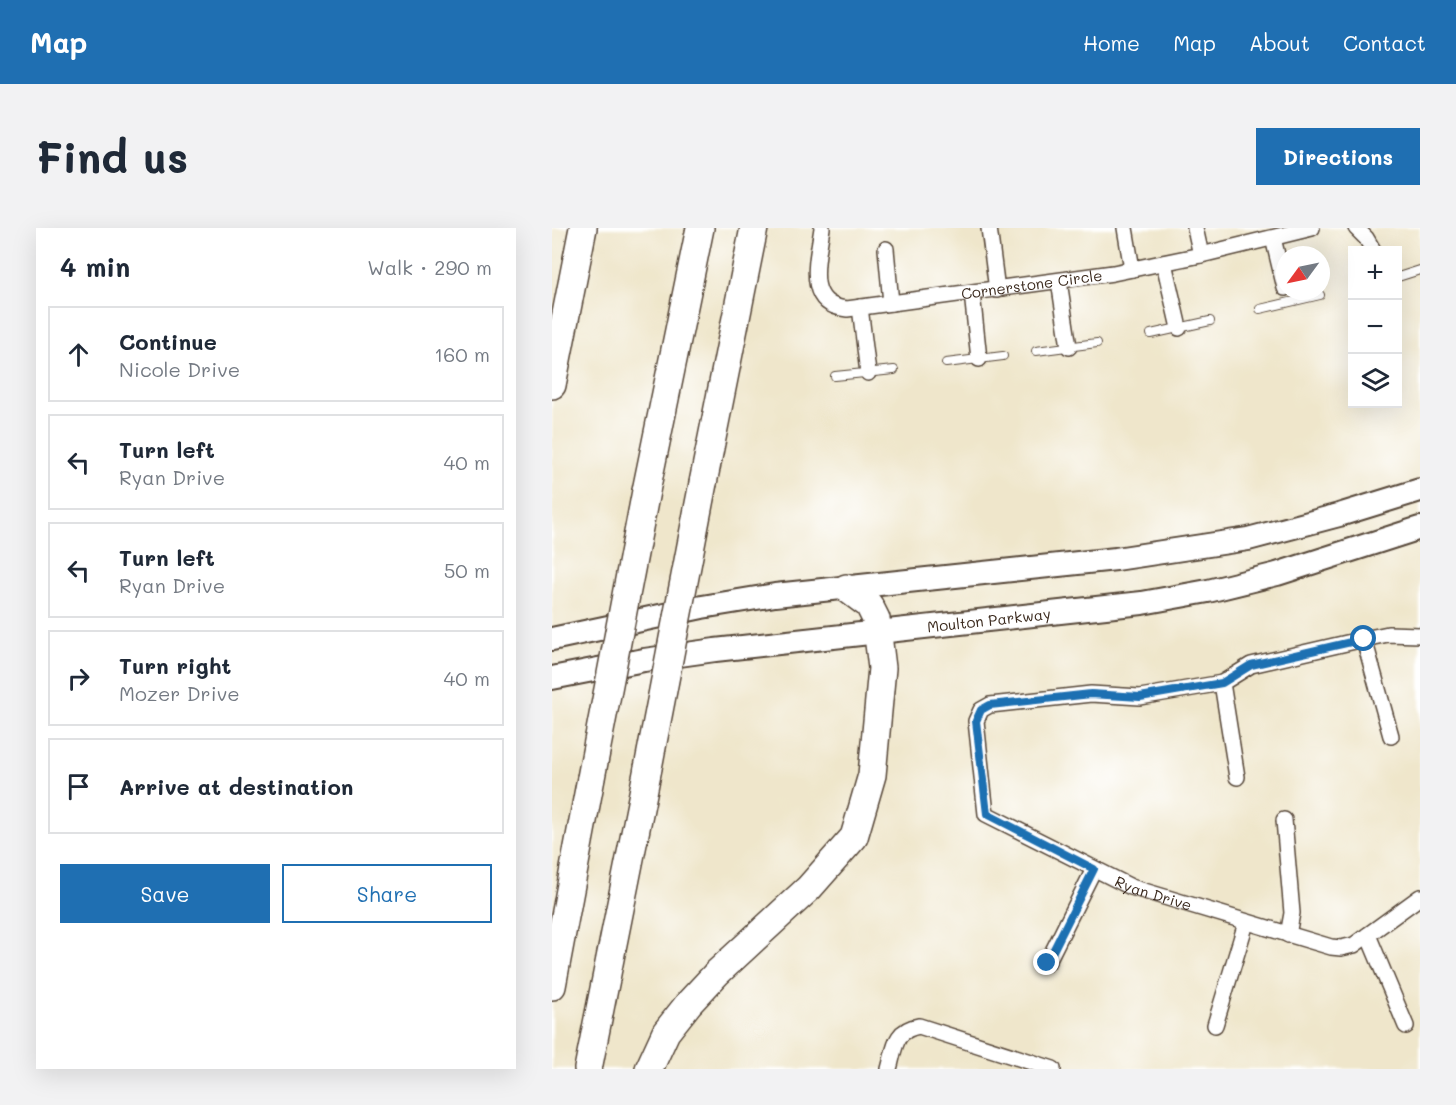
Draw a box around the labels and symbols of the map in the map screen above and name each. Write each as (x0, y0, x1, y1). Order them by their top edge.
north arrow (1276, 246, 1330, 300)
street label: Cornerstone Circle (960, 265, 1103, 303)
street label: Moulton Parkway (926, 603, 1052, 637)
route start (1350, 625, 1376, 651)
street label: Ryan Drive (1112, 871, 1194, 915)
route end (1033, 949, 1059, 975)

